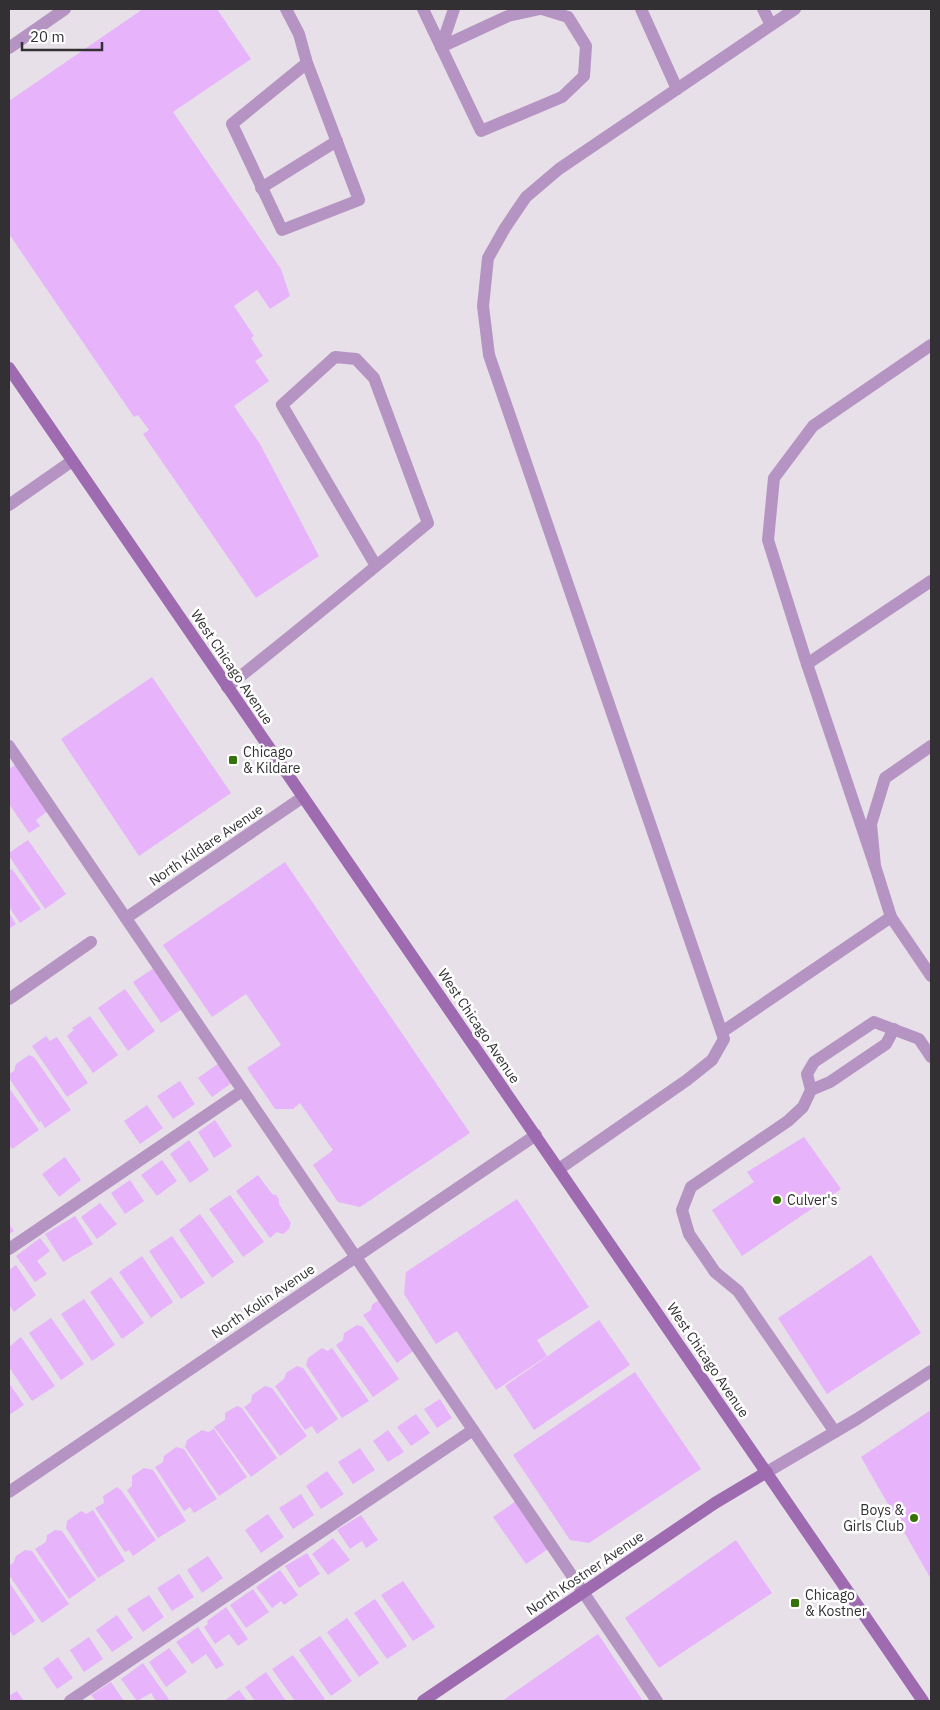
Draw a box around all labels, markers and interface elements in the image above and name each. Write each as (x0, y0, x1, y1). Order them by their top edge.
scale bar (22, 20, 102, 52)
text: 20 m (30, 27, 65, 46)
street label: West Chicago Avenue (187, 606, 277, 728)
place label: Chicago & Kildare (243, 743, 301, 777)
marker: Chicago & Kildare (227, 754, 239, 766)
street label: North Kildare Avenue (146, 800, 267, 890)
street label: West Chicago Avenue (434, 965, 524, 1087)
place label: Culver's (787, 1191, 838, 1209)
marker: Culver's (771, 1194, 783, 1206)
street label: North Kolin Avenue (208, 1260, 318, 1342)
street label: West Chicago Avenue (663, 1299, 753, 1421)
place label: Boys & Girls Club (843, 1501, 904, 1535)
marker: Boys & Girls Club (908, 1512, 920, 1524)
street label: North Kostner Avenue (523, 1527, 647, 1619)
place label: Chicago & Kostner (805, 1586, 867, 1620)
marker: Chicago & Kostner (789, 1597, 801, 1609)

